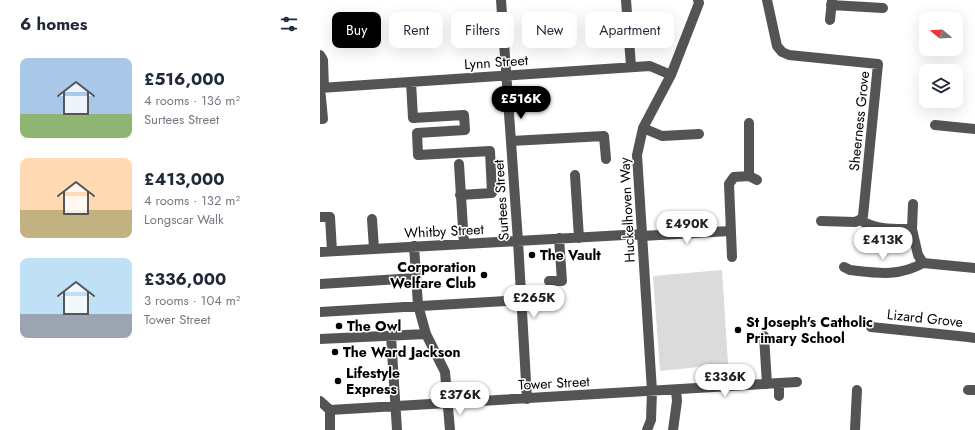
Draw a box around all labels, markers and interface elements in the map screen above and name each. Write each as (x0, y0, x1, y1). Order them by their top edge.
text: 6 homes (20, 12, 88, 36)
chip: Buy (332, 12, 381, 48)
chip: Rent (389, 12, 443, 48)
chip: Filters (451, 12, 514, 48)
chip: New (522, 12, 577, 48)
chip: Apartment (585, 12, 674, 48)
north arrow (919, 12, 963, 56)
map controls (919, 12, 963, 108)
icon: filters (278, 13, 300, 35)
street label: Lynn Street (463, 50, 529, 74)
button: layers (919, 64, 963, 108)
text: £516,000 (144, 67, 225, 91)
street label: Sheerness Grove (844, 70, 874, 172)
icon: home (52, 74, 100, 122)
pin: £516K (493, 86, 549, 120)
text: £516K (501, 89, 541, 108)
text: 4 rooms · 136 m² (144, 91, 240, 110)
text: Surtees Street (144, 110, 219, 129)
street label: Huckelhoven Way (614, 156, 640, 263)
street label: Surtees Street (488, 158, 514, 241)
text: £413,000 (144, 167, 224, 191)
icon: home (52, 174, 100, 222)
text: 4 rooms · 132 m² (144, 191, 240, 210)
text: Longscar Walk (144, 210, 224, 229)
pin: £490K (659, 211, 715, 245)
text: £490K (665, 214, 709, 233)
street label: Whitby Street (404, 219, 485, 243)
pin: £413K (855, 227, 911, 261)
text: £413K (863, 230, 903, 249)
place label: The Vault (540, 245, 601, 265)
marker: The Vault (527, 250, 537, 260)
place label: Corporation Welfare Club (390, 257, 476, 293)
text: £336,000 (144, 267, 226, 291)
marker: Corporation Welfare Club (479, 270, 489, 280)
icon: home (52, 274, 100, 322)
pin: £265K (506, 285, 562, 319)
text: £265K (513, 288, 555, 307)
text: 3 rooms · 104 m² (144, 291, 240, 310)
street label: Lizard Grove (886, 304, 964, 332)
text: Tower Street (144, 310, 210, 329)
place label: St Joseph's Catholic Primary School (746, 312, 873, 348)
place label: The Owl (347, 316, 401, 336)
marker: The Owl (334, 321, 344, 331)
marker: St Joseph's Catholic Primary School (733, 325, 743, 335)
place label: The Ward Jackson (343, 342, 461, 362)
marker: The Ward Jackson (330, 347, 340, 357)
place label: Lifestyle Express (346, 363, 400, 399)
pin: £336K (697, 364, 753, 398)
text: £336K (704, 367, 746, 386)
street label: Tower Street (518, 371, 591, 395)
marker: Lifestyle Express (333, 376, 343, 386)
pin: £376K (432, 382, 488, 416)
text: £376K (439, 385, 481, 404)

